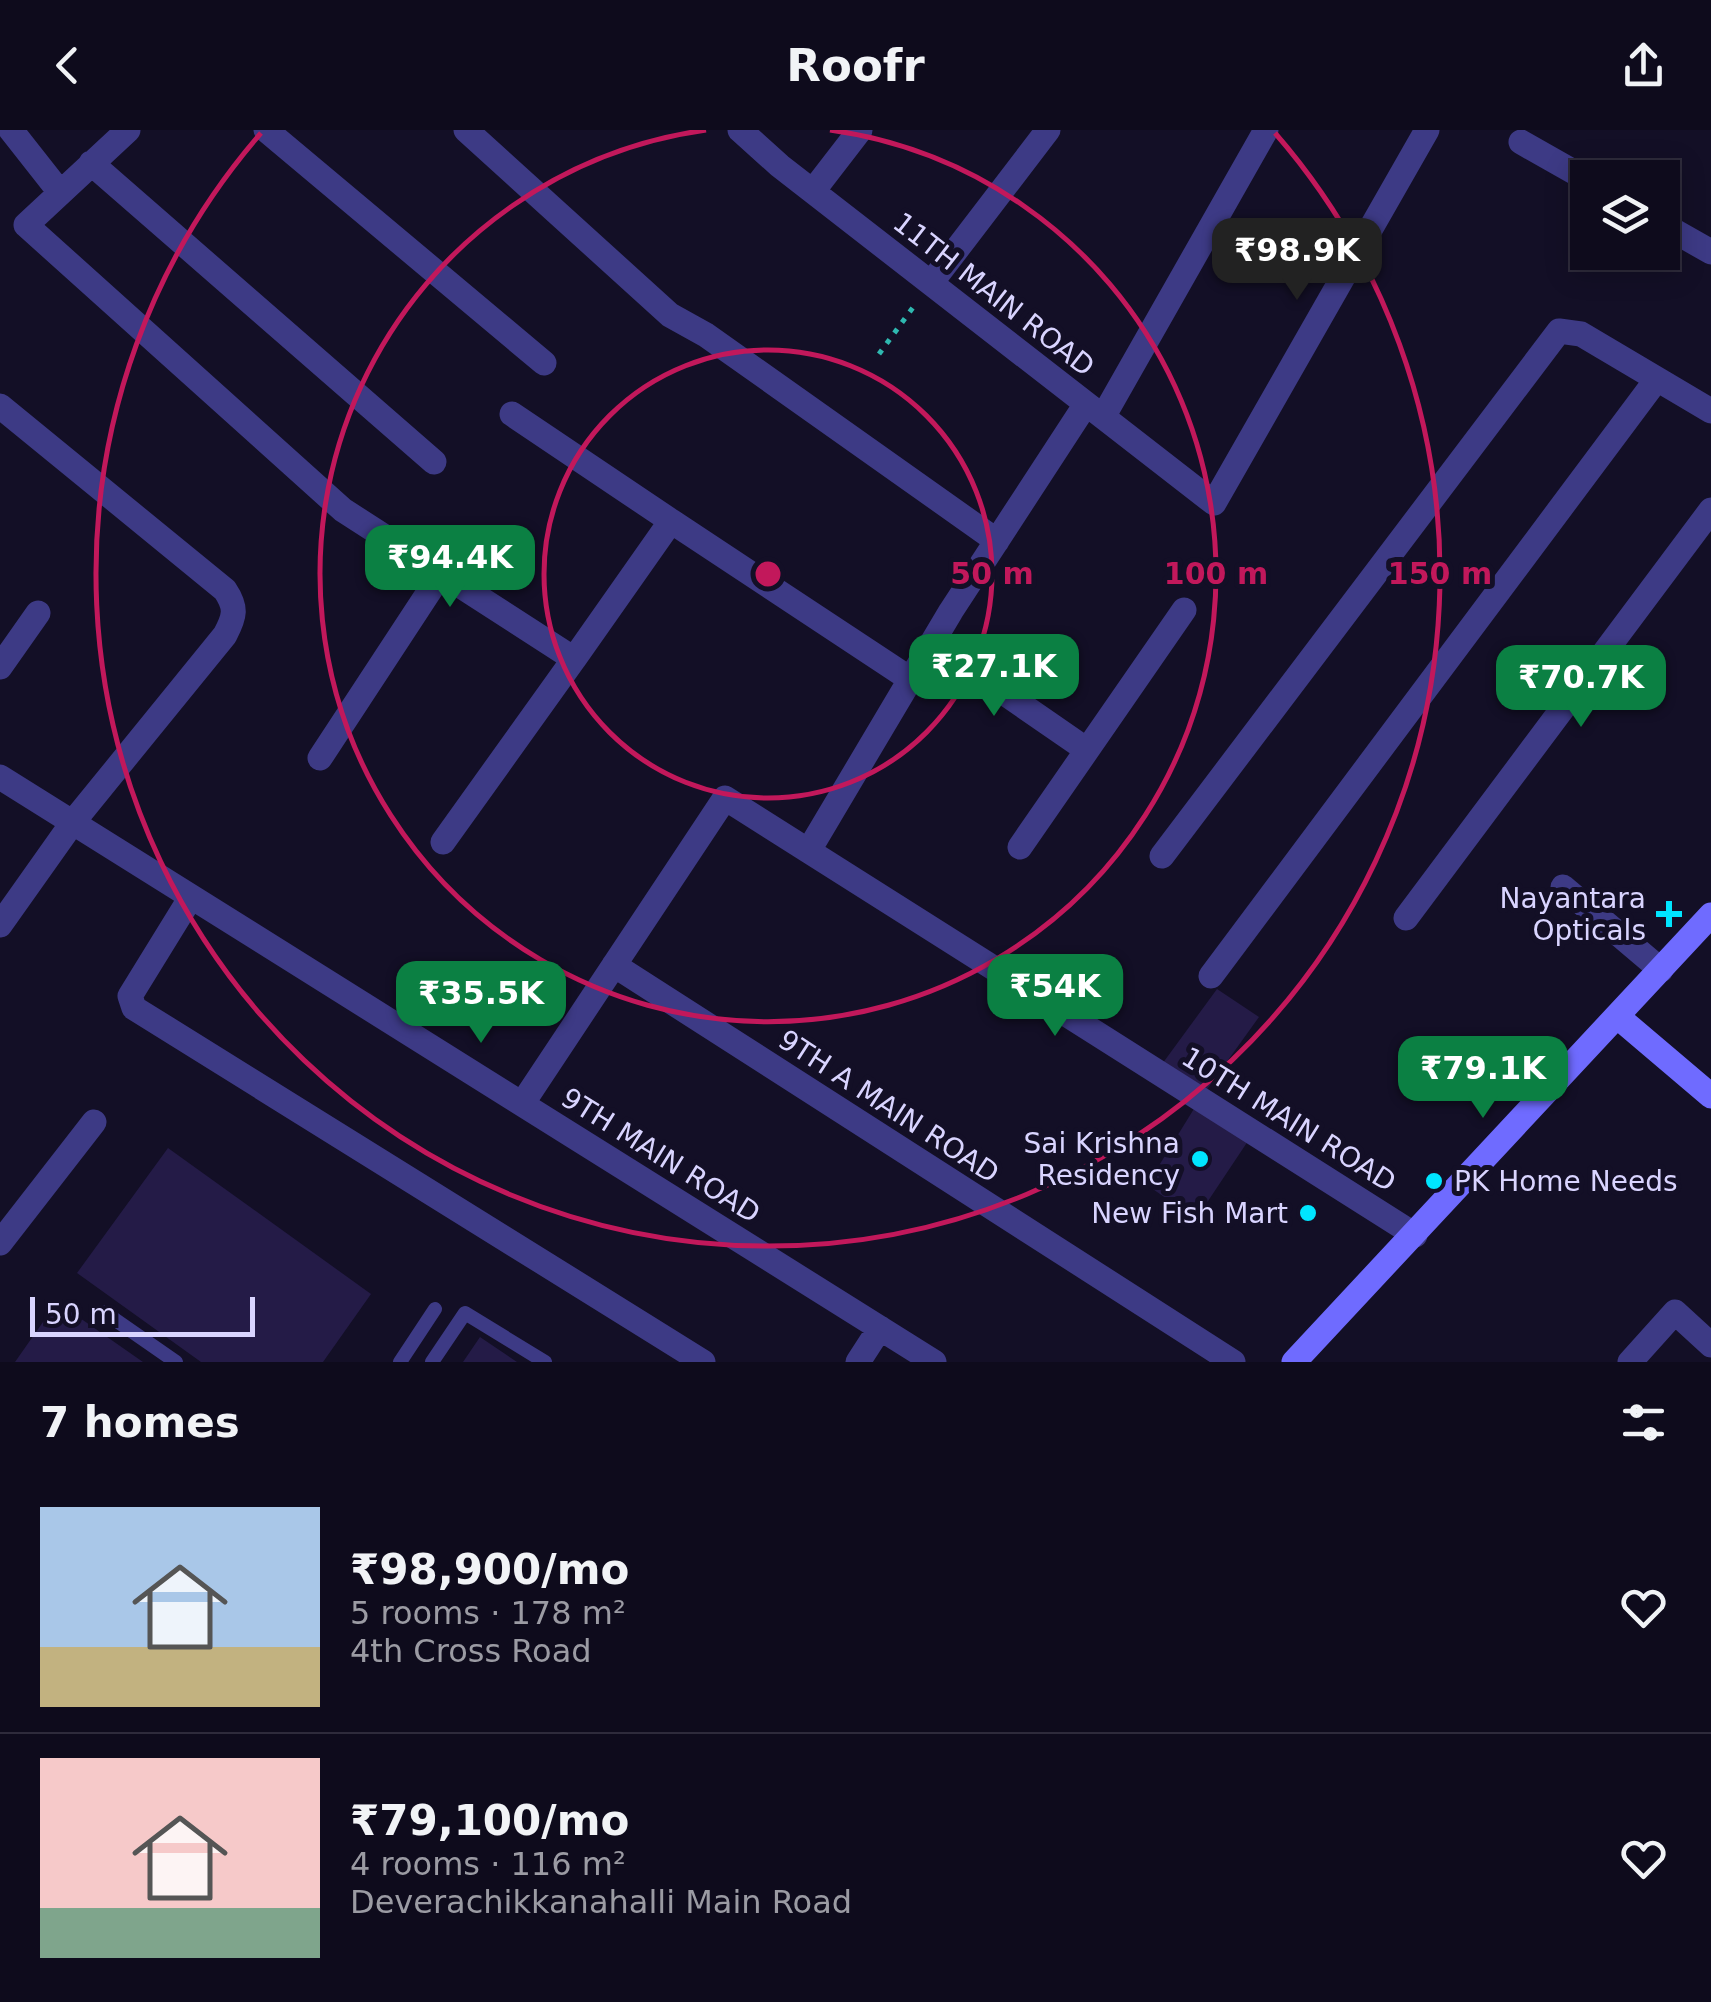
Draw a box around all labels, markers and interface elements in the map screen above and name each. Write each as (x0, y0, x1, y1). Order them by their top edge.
icon: back (40, 38, 95, 93)
icon: share (1616, 38, 1671, 93)
text: Roofr (786, 39, 925, 92)
map controls (1570, 160, 1680, 270)
button: layers (1570, 160, 1680, 270)
street label: 11TH MAIN ROAD (887, 206, 1101, 383)
pin: ₹98.9K (1216, 218, 1378, 303)
text: ₹98.9K (1234, 231, 1360, 269)
pin: ₹94.4K (369, 525, 531, 610)
text: ₹94.4K (387, 538, 513, 576)
centre of rings (750, 556, 786, 592)
text: 50 m (950, 556, 1034, 591)
text: 100 m (1164, 556, 1268, 591)
text: 150 m (1388, 556, 1492, 591)
pin: ₹27.1K (913, 634, 1075, 719)
pin: ₹70.7K (1500, 645, 1662, 730)
text: ₹27.1K (931, 647, 1057, 685)
text: ₹70.7K (1518, 658, 1644, 696)
place label: Nayantara Opticals (1500, 882, 1646, 947)
marker: Nayantara Opticals (1656, 901, 1682, 927)
pin: ₹54K (996, 954, 1114, 1039)
pin: ₹35.5K (400, 961, 562, 1046)
text: ₹54K (1009, 967, 1101, 1005)
text: ₹35.5K (418, 974, 544, 1012)
street label: 9TH A MAIN ROAD (772, 1023, 1005, 1190)
pin: ₹79.1K (1402, 1036, 1564, 1121)
street label: 10TH MAIN ROAD (1176, 1040, 1402, 1199)
text: ₹79.1K (1420, 1049, 1546, 1087)
street label: 9TH MAIN ROAD (555, 1081, 766, 1230)
place label: Sai Krishna Residency (1023, 1127, 1180, 1192)
marker: Sai Krishna Residency (1189, 1148, 1211, 1170)
place label: PK Home Needs (1454, 1165, 1678, 1198)
marker: PK Home Needs (1423, 1170, 1445, 1192)
place label: New Fish Mart (1091, 1197, 1288, 1230)
marker: New Fish Mart (1297, 1202, 1319, 1224)
scale bar (30, 1292, 255, 1336)
text: 50 m (45, 1298, 117, 1331)
icon: filters (1616, 1395, 1671, 1450)
text: 7 homes (40, 1398, 240, 1447)
text: ₹98,900/mo (350, 1545, 629, 1594)
icon: home (120, 1547, 240, 1667)
icon: heart (1616, 1580, 1671, 1635)
text: 5 rooms · 178 m² (350, 1594, 626, 1632)
text: 4th Cross Road (350, 1632, 592, 1670)
text: ₹79,100/mo (350, 1796, 629, 1845)
icon: home (120, 1798, 240, 1918)
icon: heart (1616, 1831, 1671, 1886)
text: 4 rooms · 116 m² (350, 1845, 626, 1883)
text: Deverachikkanahalli Main Road (350, 1883, 852, 1921)

